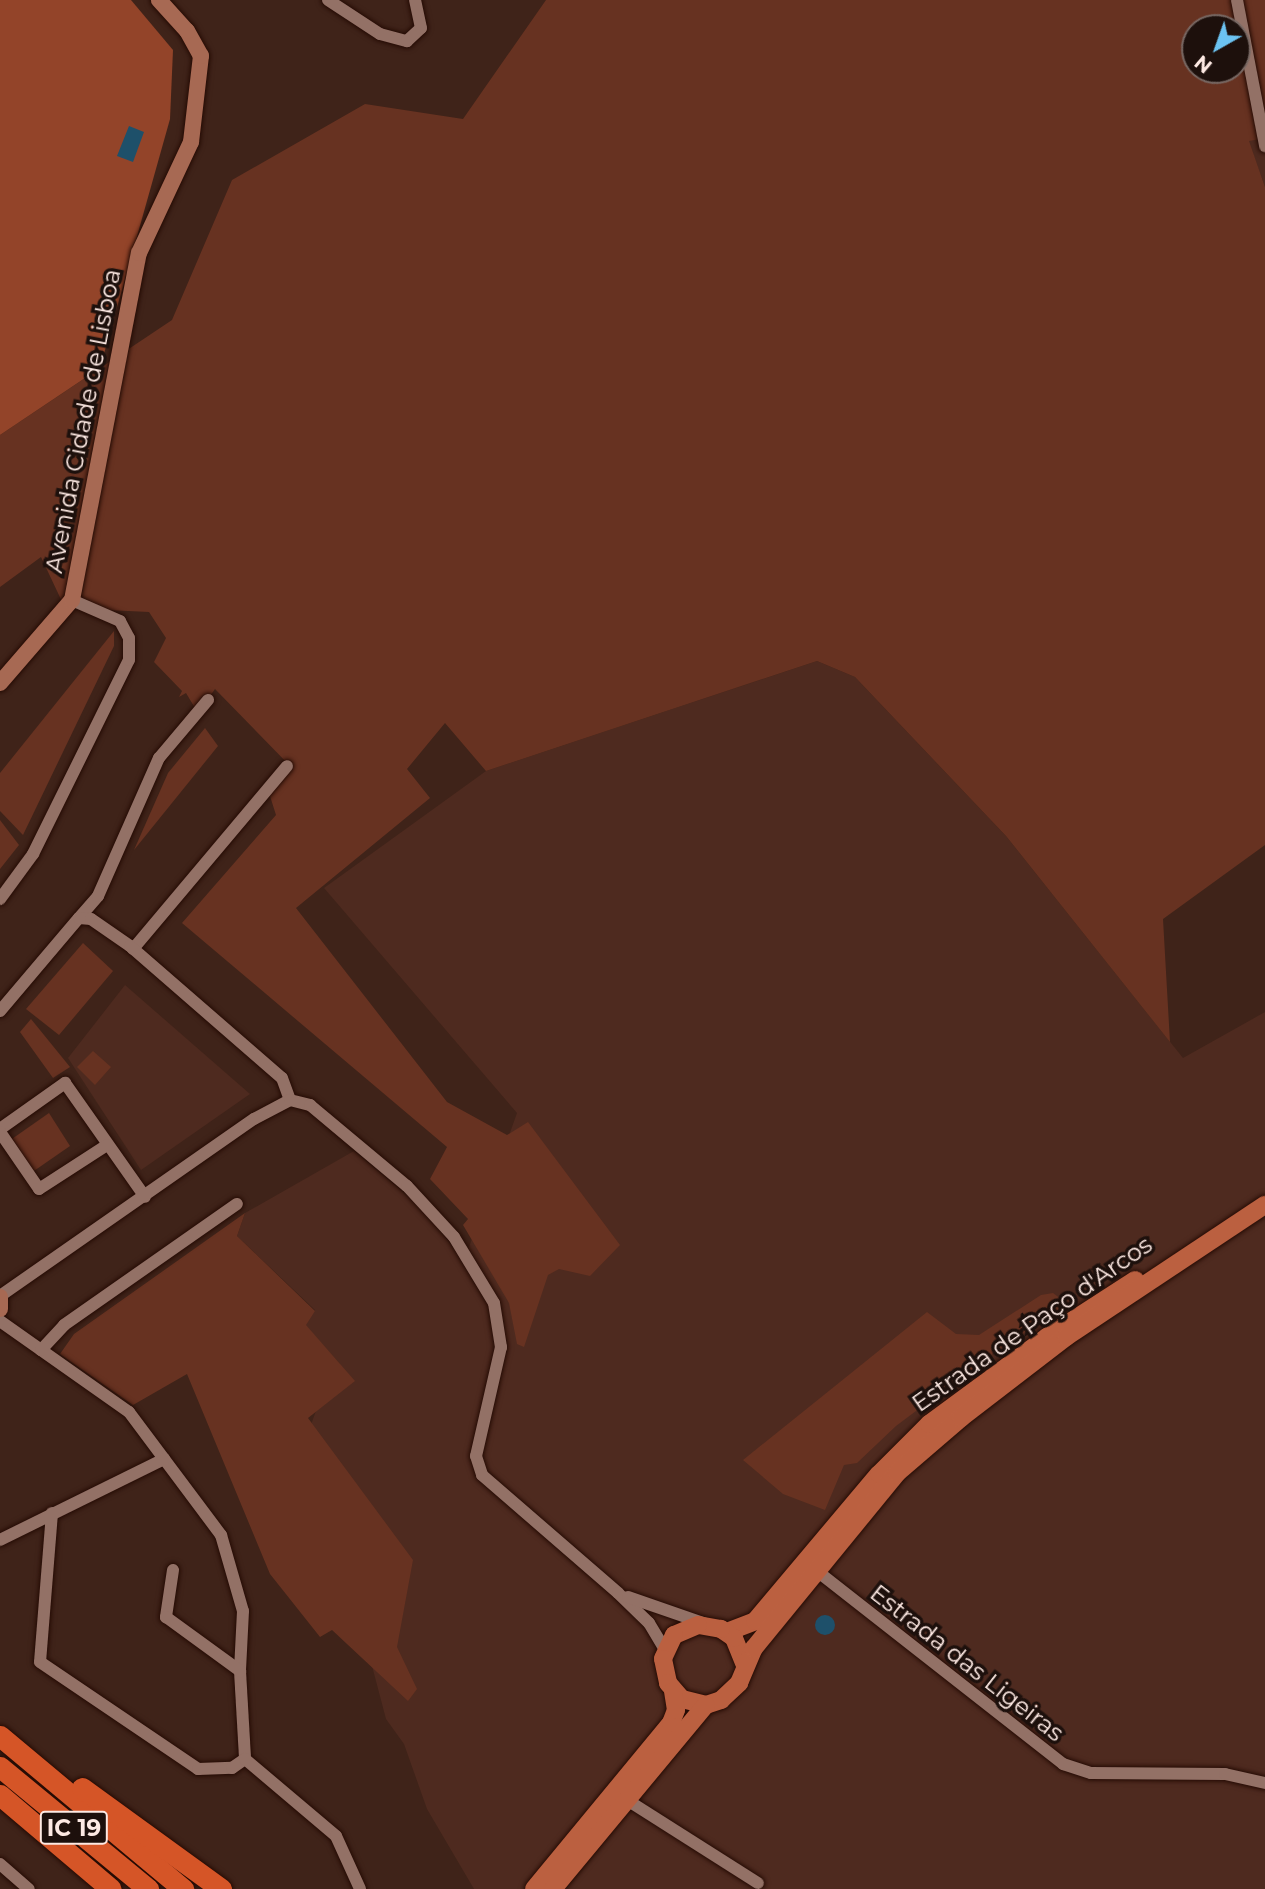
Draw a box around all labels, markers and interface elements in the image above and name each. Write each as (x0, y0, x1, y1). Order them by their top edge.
north arrow (1181, 14, 1251, 84)
text: N (1190, 50, 1217, 78)
street label: Avenida Cidade de Lisboa (39, 267, 127, 575)
street label: Estrada de Paço d'Arcos (907, 1230, 1157, 1418)
street label: Estrada das Ligeiras (864, 1578, 1070, 1748)
road number: IC 19 (39, 1809, 109, 1848)

